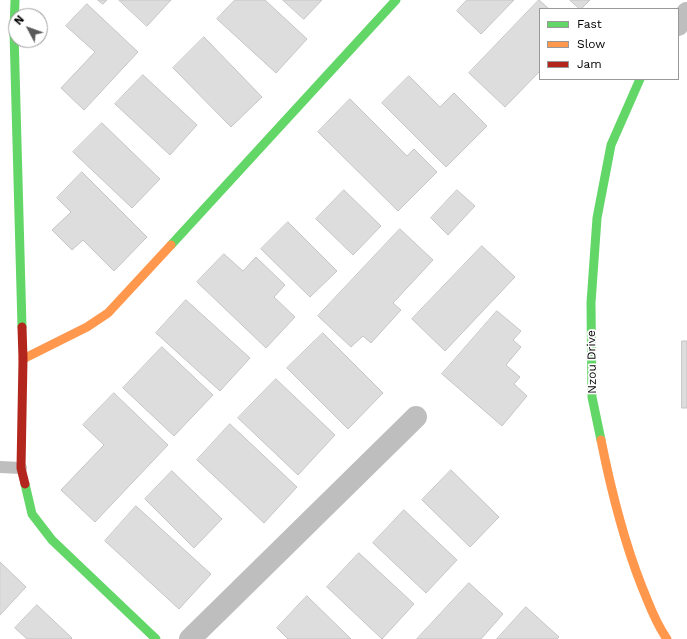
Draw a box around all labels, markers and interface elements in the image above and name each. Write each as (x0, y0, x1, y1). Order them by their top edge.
north arrow (8, 8, 48, 48)
legend (539, 8, 679, 80)
text: N (12, 13, 27, 28)
text: Fast (577, 17, 602, 31)
text: Slow (577, 37, 605, 51)
text: Jam (577, 57, 602, 71)
street label: Nzou Drive (584, 330, 600, 394)

